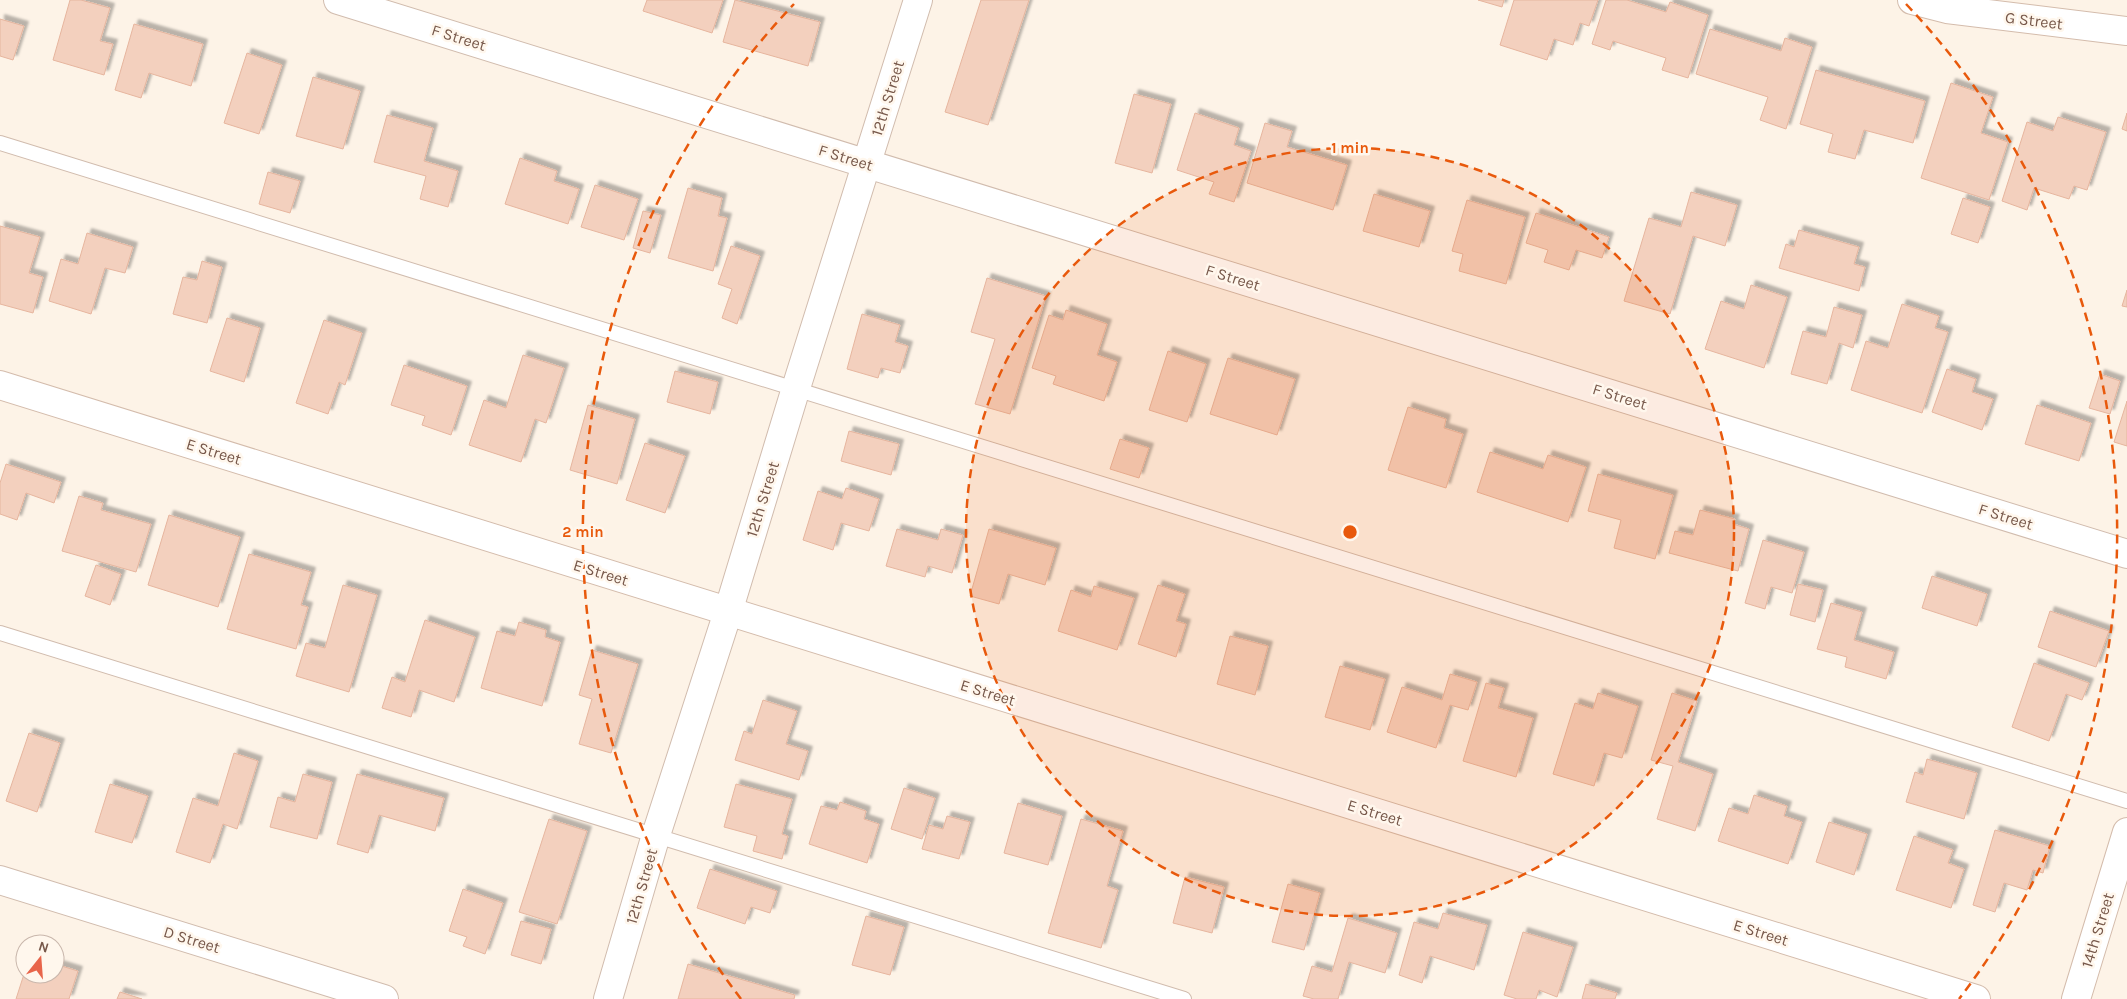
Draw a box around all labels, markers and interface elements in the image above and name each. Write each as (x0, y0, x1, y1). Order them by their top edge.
street label: G Street (2004, 8, 2064, 33)
street label: F Street (429, 20, 488, 55)
street label: 12th Street (867, 58, 908, 138)
text: 1 min (1331, 139, 1369, 157)
street label: F Street (816, 140, 875, 175)
street label: F Street (1203, 260, 1262, 295)
street label: F Street (1590, 379, 1649, 414)
street label: E Street (184, 434, 244, 469)
street label: 12th Street (742, 459, 783, 539)
street label: F Street (1976, 499, 2035, 534)
text: 2 min (562, 523, 604, 541)
centre of rings (1341, 523, 1359, 541)
street label: E Street (571, 555, 631, 590)
street label: E Street (958, 675, 1018, 710)
street label: E Street (1345, 795, 1405, 830)
street label: 12th Street (622, 846, 661, 926)
street label: 14th Street (2077, 890, 2118, 970)
street label: E Street (1731, 915, 1791, 950)
street label: D Street (161, 922, 222, 957)
north arrow (15, 934, 65, 984)
text: N (36, 937, 51, 957)

